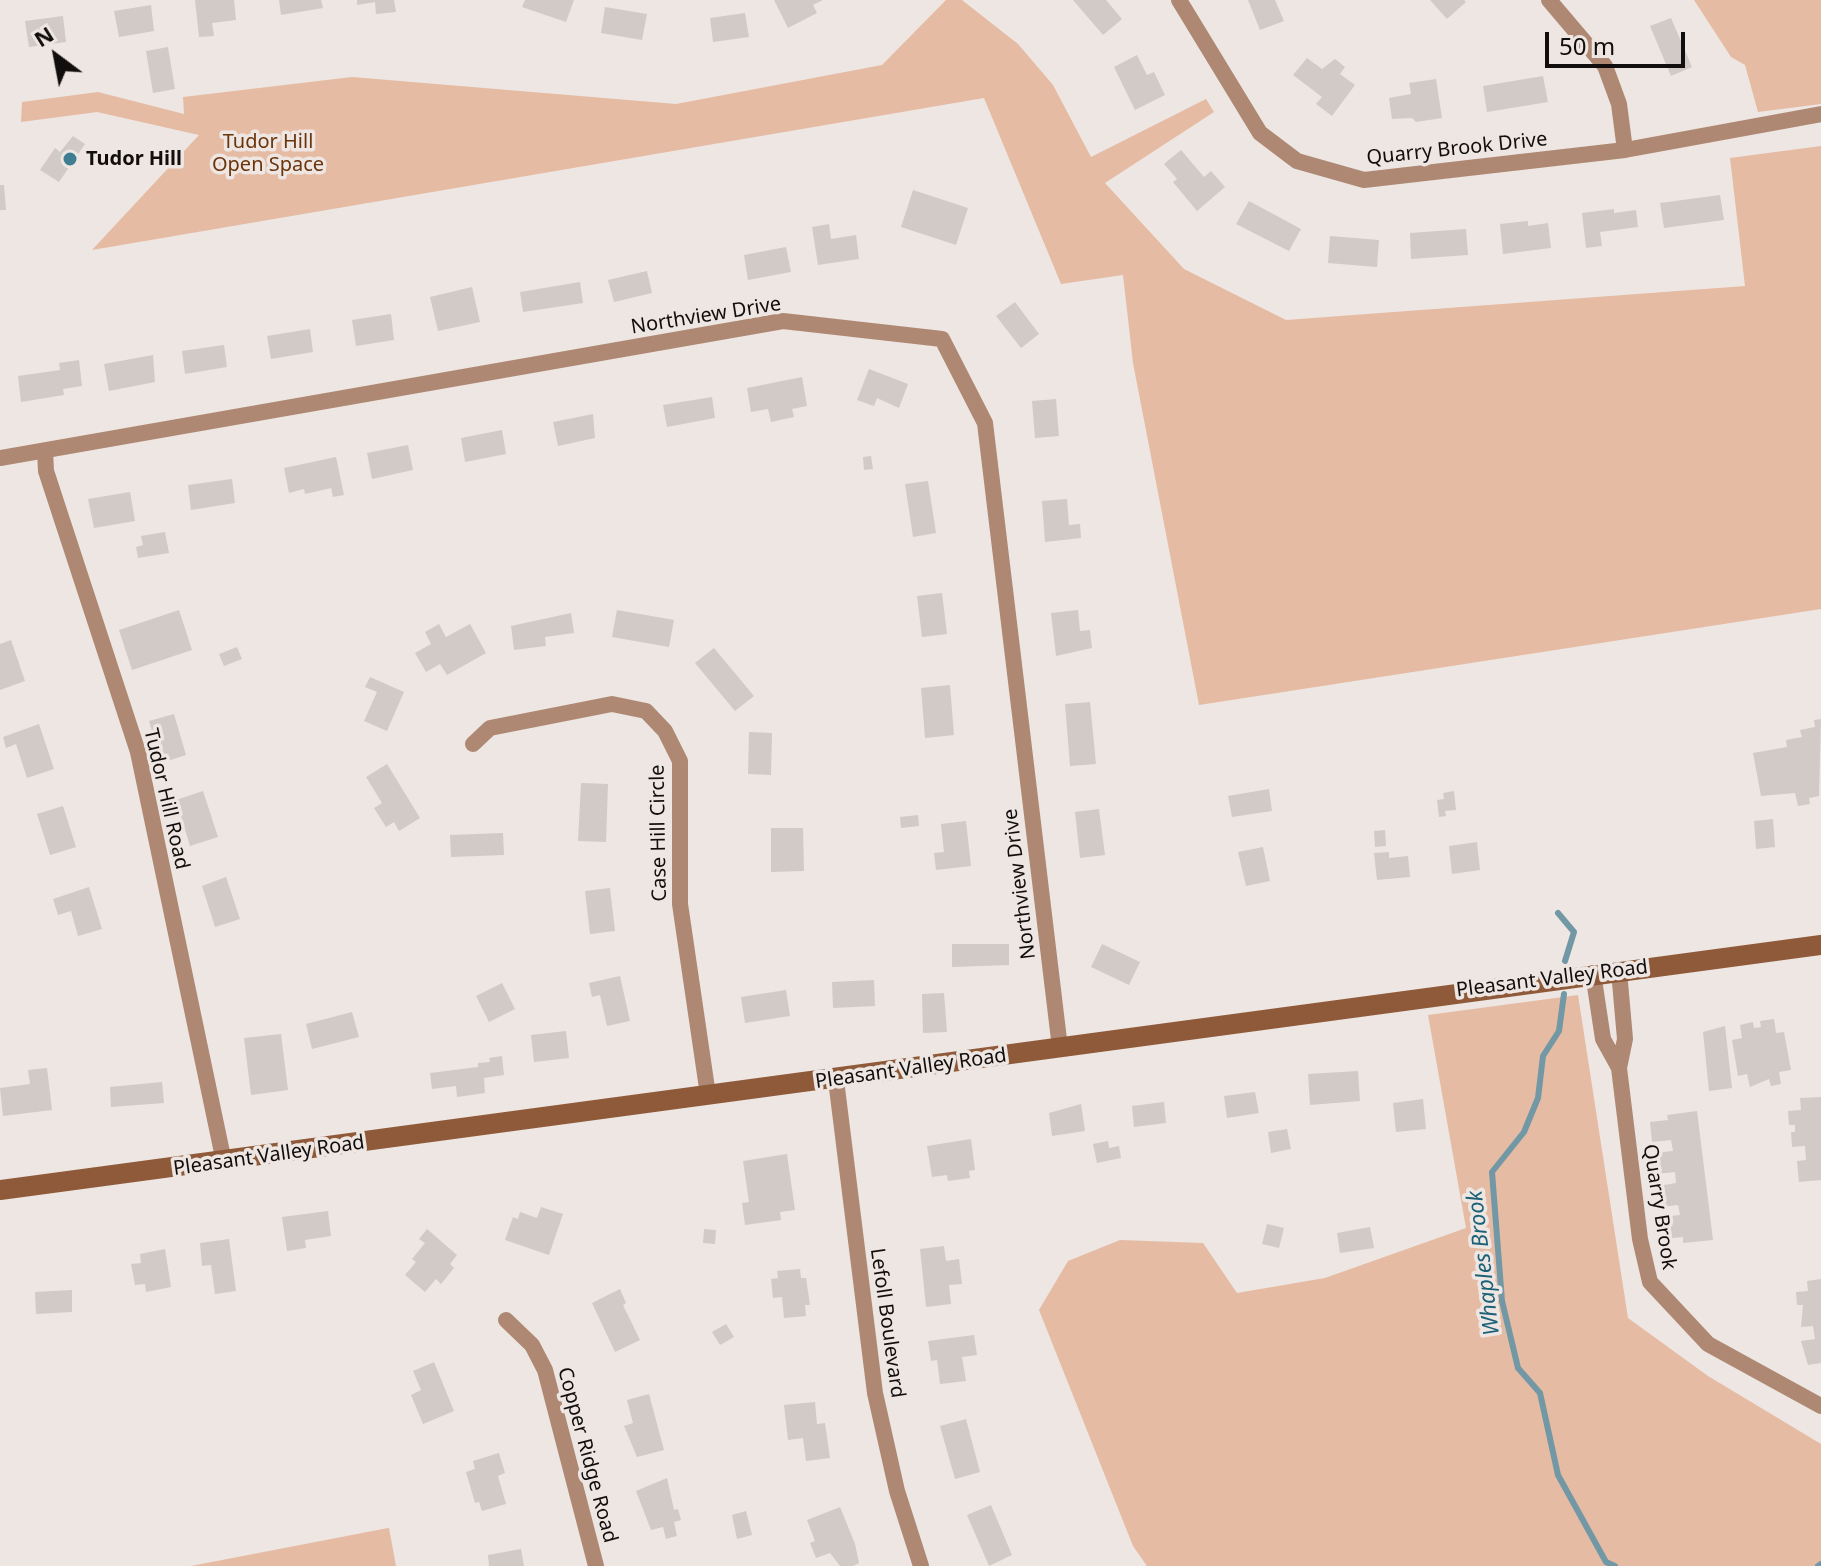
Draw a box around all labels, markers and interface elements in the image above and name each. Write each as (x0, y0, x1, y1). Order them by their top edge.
north arrow (16, 16, 96, 96)
scale bar (1549, 16, 1689, 66)
text: N (28, 18, 59, 53)
text: 50 m (1559, 29, 1615, 62)
street label: Quarry Brook Drive (1365, 128, 1549, 170)
park label: Tudor Hill Open Space (212, 130, 324, 177)
place label: Tudor Hill (86, 147, 182, 171)
marker: Tudor Hill (61, 150, 79, 168)
street label: Northview Drive (629, 292, 783, 340)
street label: Tudor Hill Road (138, 726, 194, 872)
street label: Case Hill Circle (646, 764, 672, 902)
street label: Northview Drive (999, 807, 1041, 961)
street label: Pleasant Valley Road (1455, 955, 1649, 1003)
street label: Pleasant Valley Road (814, 1044, 1008, 1094)
street label: Pleasant Valley Road (172, 1131, 366, 1181)
street label: Quarry Brook (1637, 1142, 1681, 1272)
water label: Whaples Brook (1462, 1189, 1506, 1337)
street label: Lefoll Boulevard (865, 1246, 909, 1400)
street label: Copper Ridge Road (552, 1365, 622, 1545)

